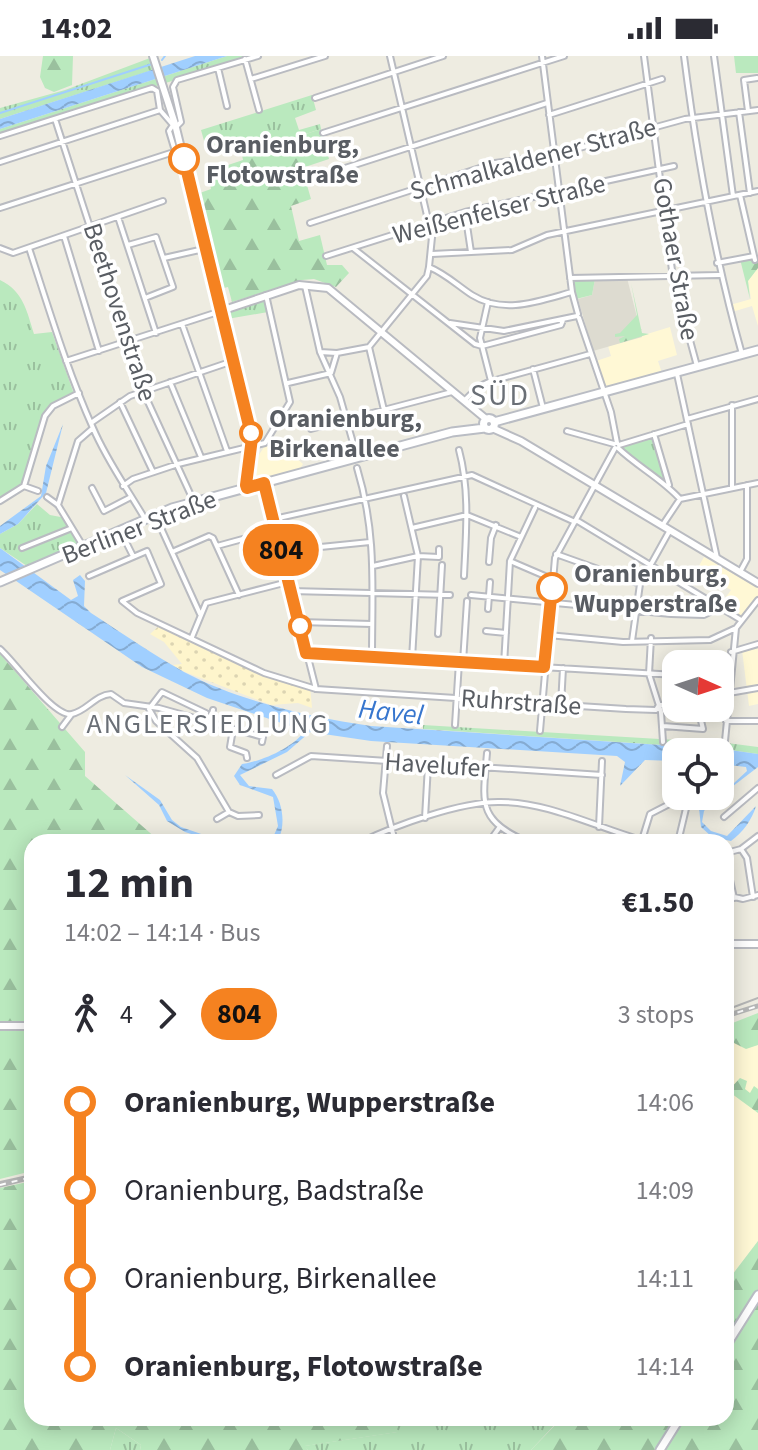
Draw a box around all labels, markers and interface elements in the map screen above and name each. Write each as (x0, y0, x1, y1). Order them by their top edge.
text: 14:02 (40, 7, 112, 50)
street label: Schmalkaldener Straße (406, 108, 660, 210)
place label: Oranienburg, Flotowstraße (206, 126, 359, 193)
marker: Oranienburg, Flotowstraße (169, 144, 199, 174)
street label: Weißenfelser Straße (389, 165, 609, 253)
street label: Gothaer Straße (644, 175, 708, 343)
street label: Beethovenstraße (74, 218, 166, 406)
district label: SÜD (470, 374, 530, 417)
place label: Oranienburg, Birkenallee (269, 400, 422, 467)
marker: Oranienburg, Birkenallee (240, 422, 262, 444)
street label: Berliner Straße (56, 481, 222, 573)
line badge: 804 (235, 524, 327, 576)
text: 804 (259, 530, 303, 570)
place label: Oranienburg, Wupperstraße (574, 555, 737, 622)
marker: Oranienburg, Wupperstraße (537, 573, 567, 603)
unlabelled marker (289, 615, 311, 637)
north arrow (662, 650, 734, 722)
map controls (662, 650, 734, 810)
street label: Ruhrstraße (460, 679, 582, 725)
water label: Havel (356, 689, 426, 735)
district label: ANGLERSIEDLUNG (86, 704, 330, 744)
button: locate (662, 738, 734, 810)
street label: Havelufer (383, 743, 492, 787)
text: 12 min (64, 852, 194, 915)
text: €1.50 (622, 881, 694, 924)
text: 14:02 – 14:14 · Bus (64, 914, 260, 951)
icon: walk (64, 992, 108, 1036)
icon: forward (145, 992, 189, 1036)
text: 804 (217, 994, 261, 1034)
text: 4 (120, 996, 133, 1033)
text: 3 stops (618, 996, 694, 1033)
text: Oranienburg, Wupperstraße (124, 1081, 495, 1124)
text: 14:06 (636, 1084, 694, 1121)
text: Oranienburg, Badstraße (124, 1169, 424, 1212)
text: 14:09 (636, 1172, 694, 1209)
text: Oranienburg, Birkenallee (124, 1257, 437, 1300)
text: 14:11 (636, 1260, 694, 1297)
text: Oranienburg, Flotowstraße (124, 1345, 483, 1388)
text: 14:14 (636, 1348, 694, 1385)

